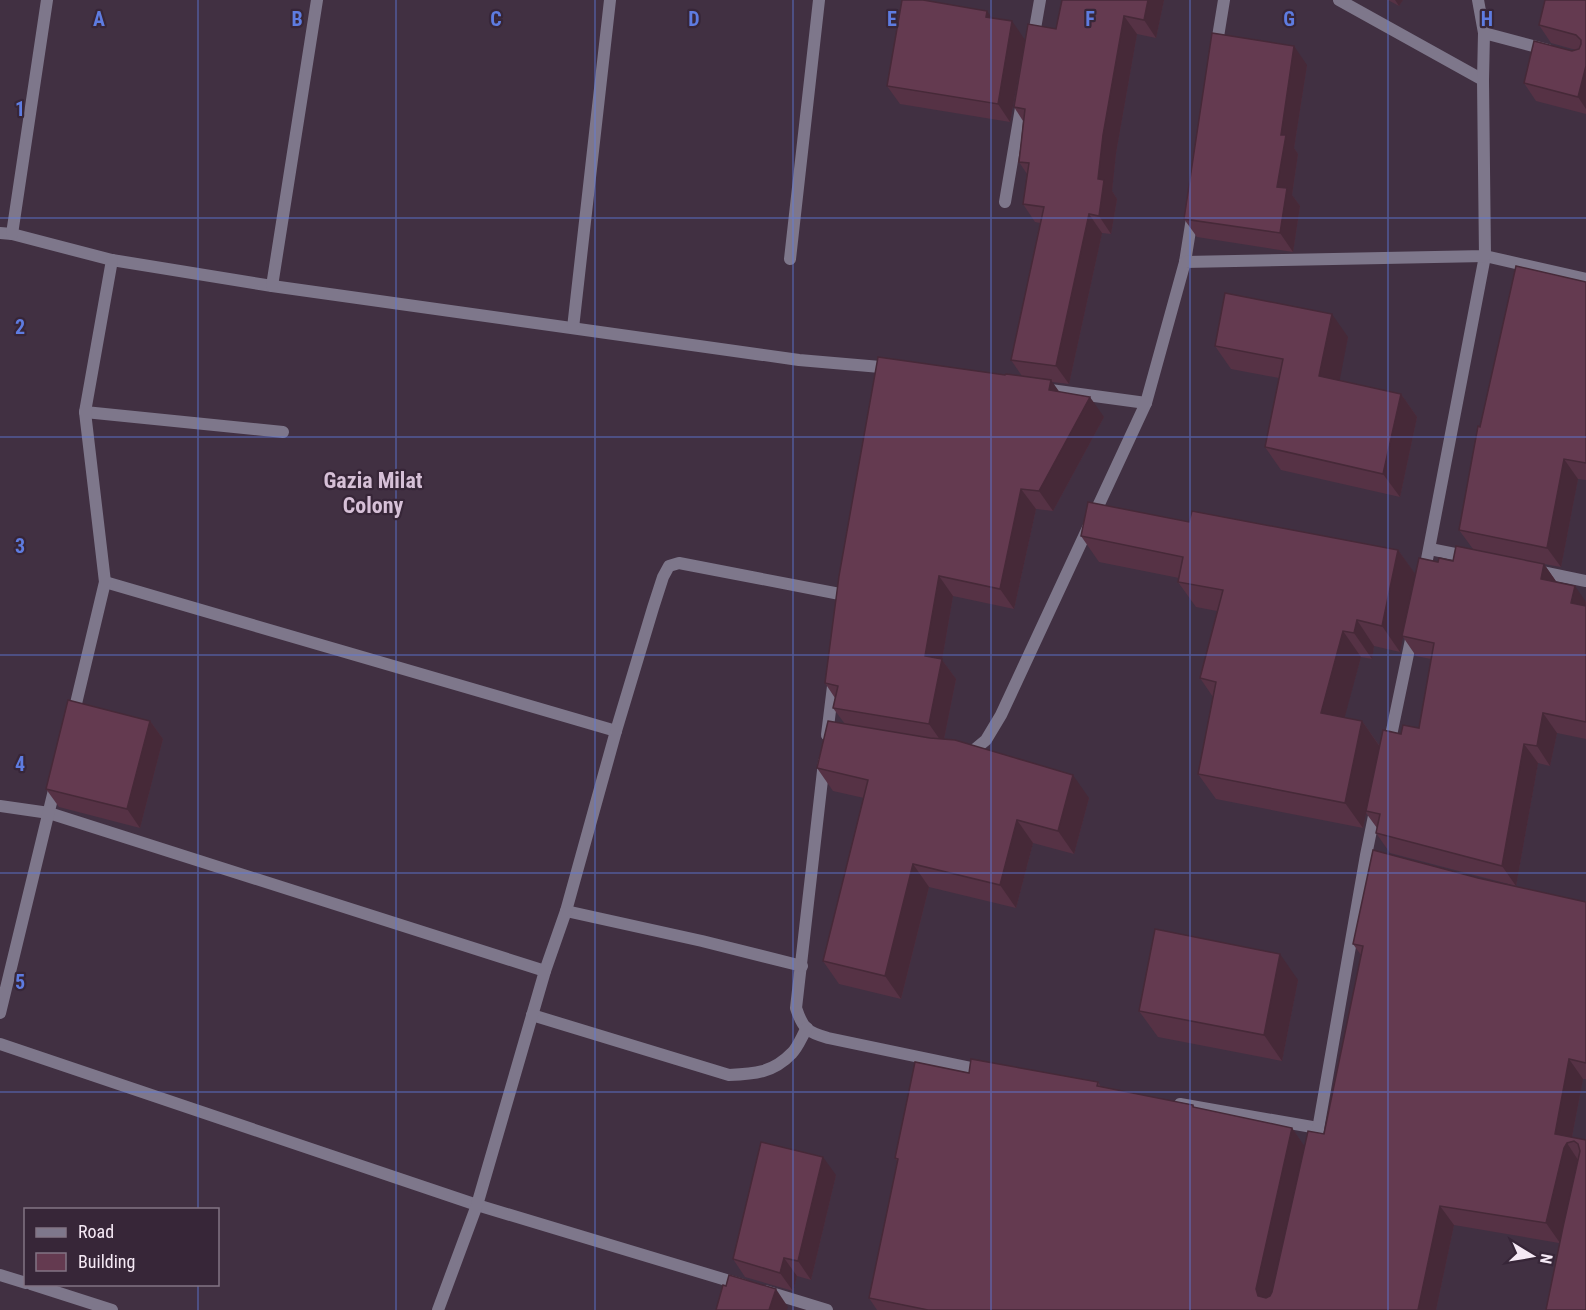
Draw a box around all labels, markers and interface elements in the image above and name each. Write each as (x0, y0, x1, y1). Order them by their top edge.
text: A (93, 7, 105, 31)
text: B (291, 7, 303, 31)
text: C (490, 7, 502, 31)
text: D (688, 7, 700, 31)
text: E (887, 7, 897, 31)
text: F (1085, 7, 1095, 31)
text: G (1283, 7, 1295, 31)
text: H (1481, 7, 1493, 31)
text: 1 (15, 97, 25, 121)
text: 2 (15, 315, 25, 339)
district label: Gazia Milat Colony (323, 468, 423, 518)
text: 3 (15, 534, 25, 558)
text: 4 (15, 752, 25, 776)
text: 5 (15, 970, 25, 994)
legend (24, 1208, 219, 1286)
text: Road (78, 1221, 114, 1242)
north arrow (1502, 1226, 1562, 1286)
text: Building (78, 1251, 135, 1272)
text: N (1536, 1252, 1556, 1265)

